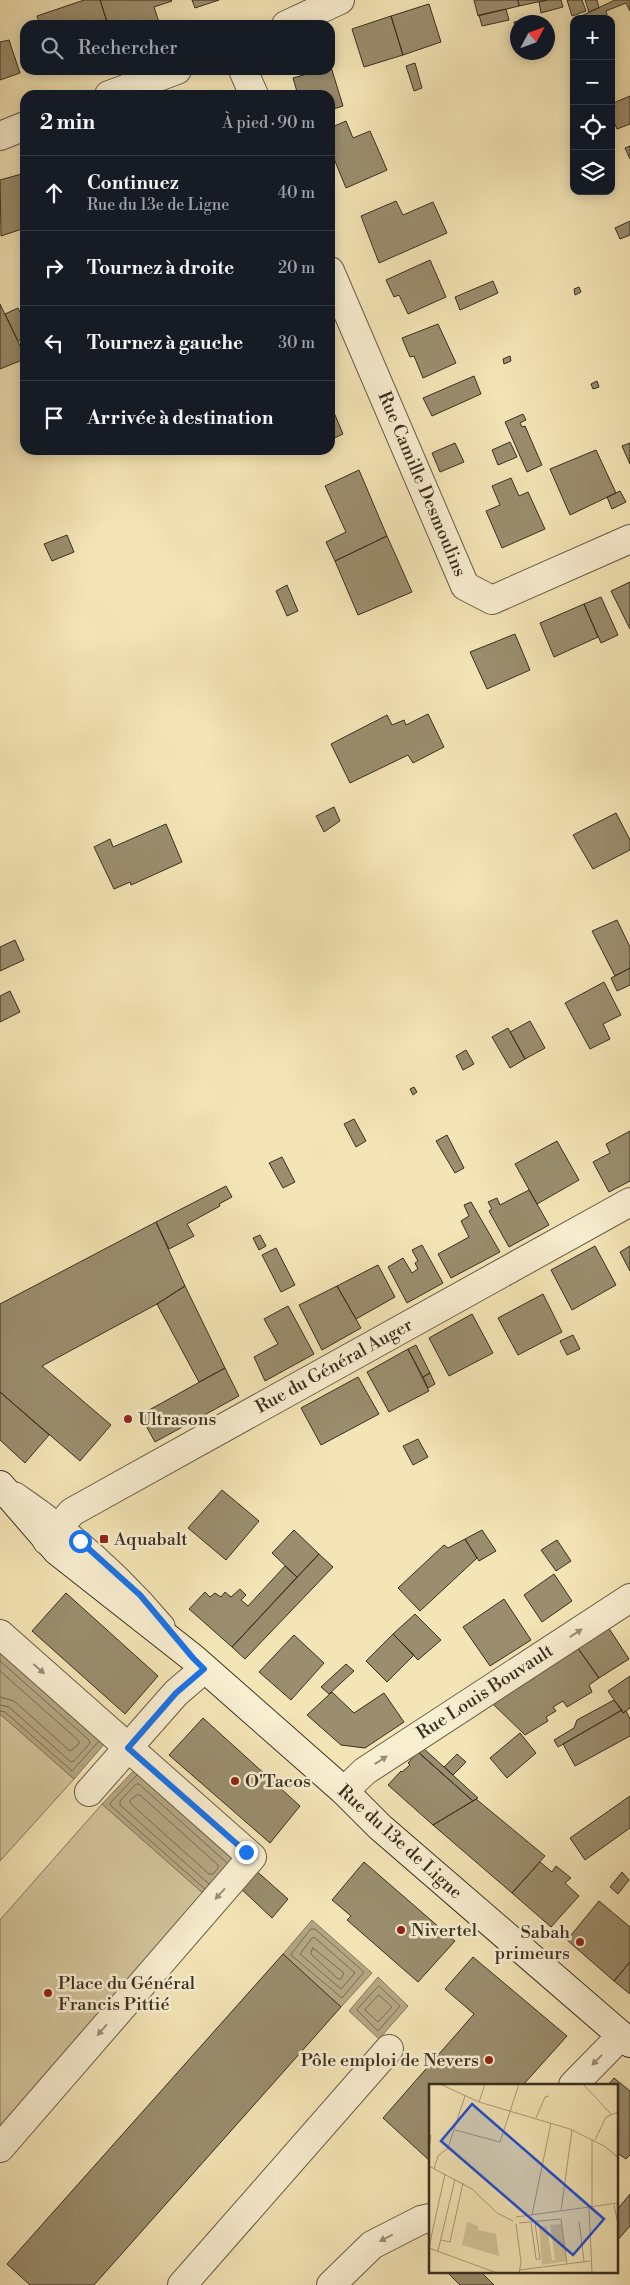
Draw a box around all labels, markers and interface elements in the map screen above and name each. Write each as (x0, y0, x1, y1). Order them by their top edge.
north arrow (510, 15, 555, 60)
map controls (570, 15, 615, 195)
button: + (570, 15, 615, 60)
search box (20, 20, 335, 75)
icon: search (38, 34, 66, 62)
text: Rechercher (78, 36, 177, 60)
button: − (570, 60, 615, 105)
button: locate (570, 105, 615, 150)
text: 2 min (40, 110, 95, 136)
text: À pied · 90 m (222, 113, 315, 133)
button: layers (570, 150, 615, 195)
text: Continuez (87, 171, 179, 195)
icon: ahead (40, 179, 68, 207)
text: 40 m (278, 183, 315, 203)
text: Rue du 13e de Ligne (87, 195, 229, 215)
icon: right (40, 254, 68, 282)
text: Tournez à droite (87, 256, 234, 280)
text: 20 m (278, 258, 315, 278)
icon: left (40, 329, 68, 357)
text: Tournez à gauche (87, 331, 243, 355)
text: 30 m (278, 333, 315, 353)
street label: Rue Camille Desmoulins (373, 388, 472, 580)
icon: arrive (40, 404, 68, 432)
text: Arrivée à destination (87, 406, 273, 430)
street label: Rue du Général Auger (251, 1313, 417, 1419)
place label: Ultrasons (138, 1408, 217, 1431)
marker: Ultrasons (122, 1413, 134, 1425)
place label: Aquabalt (113, 1528, 188, 1551)
route start (69, 1530, 92, 1553)
marker: Aquabalt (98, 1533, 110, 1545)
one-way arrow (569, 1628, 582, 1638)
street label: Rue Louis Bouvault (412, 1639, 558, 1745)
one-way arrow (33, 1664, 46, 1675)
one-way arrow (374, 1755, 388, 1765)
place label: O'Tacos (245, 1770, 311, 1793)
marker: O'Tacos (229, 1775, 241, 1787)
street label: Rue du 13e de Ligne (333, 1780, 467, 1904)
route end (235, 1841, 258, 1864)
one-way arrow (214, 1887, 226, 1899)
place label: Nivertel (411, 1919, 478, 1942)
place label: Sabah primeurs (495, 1921, 570, 1965)
marker: Nivertel (395, 1924, 407, 1936)
marker: Sabah primeurs (574, 1936, 586, 1948)
place label: Place du Général Francis Pittié (58, 1972, 196, 2016)
marker: Place du Général Francis Pittié (42, 1987, 54, 1999)
one-way arrow (96, 2023, 108, 2035)
place label: Pôle emploi de Nevers (301, 2049, 479, 2072)
one-way arrow (591, 2053, 603, 2065)
marker: Pôle emploi de Nevers (483, 2054, 495, 2066)
inset map (429, 2084, 618, 2272)
one-way arrow (379, 2234, 393, 2242)

